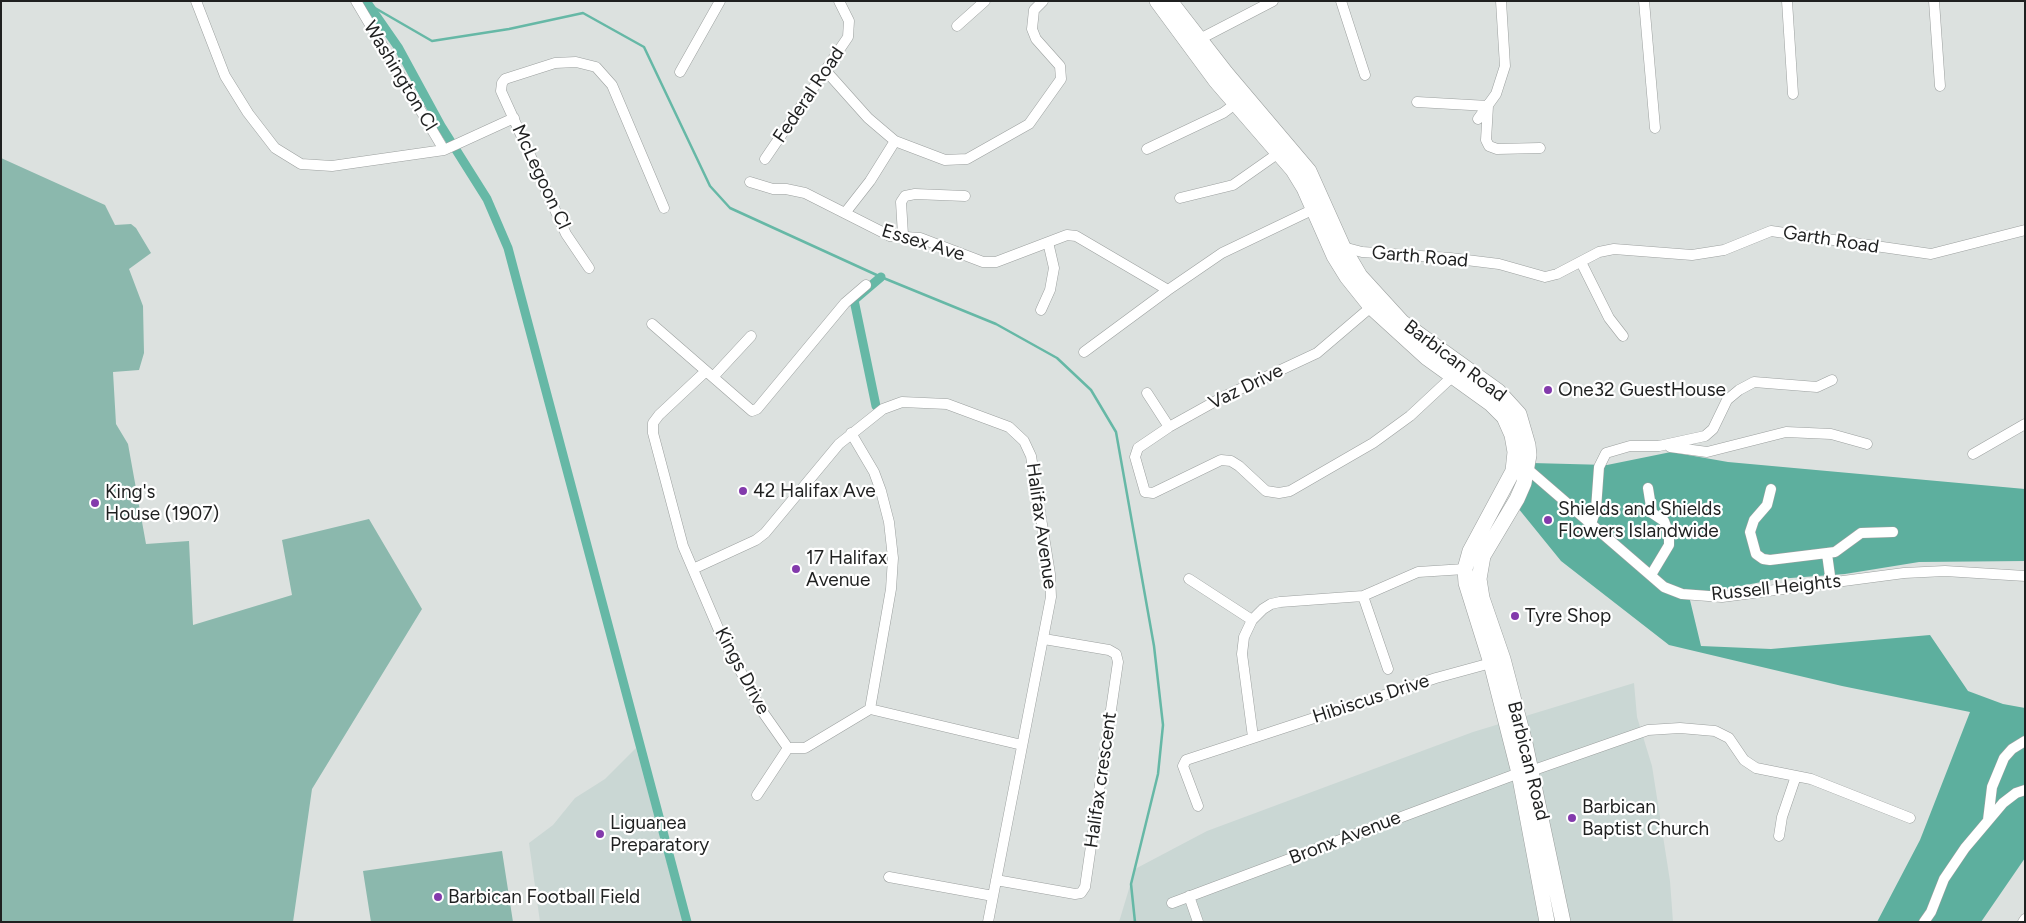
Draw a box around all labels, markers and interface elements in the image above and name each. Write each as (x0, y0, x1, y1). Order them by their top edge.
street label: Washington Cl (358, 17, 442, 135)
street label: Federal Road (769, 43, 849, 147)
street label: McLegoon Cl (507, 121, 575, 233)
street label: Essex Ave (879, 220, 967, 266)
street label: Garth Road (1781, 221, 1881, 259)
street label: Garth Road (1371, 241, 1469, 273)
street label: Barbican Road (1399, 315, 1511, 407)
street label: Vaz Drive (1205, 359, 1287, 415)
place label: One32 GuestHouse (1558, 379, 1726, 401)
marker: One32 GuestHouse (1542, 384, 1554, 396)
street label: Halifax Avenue (1021, 461, 1061, 591)
place label: 42 Halifax Ave (753, 480, 876, 502)
place label: King's House (1907) (105, 481, 219, 525)
marker: 42 Halifax Ave (737, 485, 749, 497)
marker: King's House (1907) (89, 497, 101, 509)
place label: Shields and Shields Flowers Islandwide (1558, 498, 1721, 542)
marker: Shields and Shields Flowers Islandwide (1542, 514, 1554, 526)
place label: 17 Halifax Avenue (806, 547, 887, 591)
marker: 17 Halifax Avenue (790, 563, 802, 575)
street label: Russell Heights (1710, 570, 1842, 606)
place label: Tyre Shop (1525, 605, 1611, 627)
marker: Tyre Shop (1509, 610, 1521, 622)
street label: Kings Drive (710, 624, 774, 718)
street label: Hibiscus Drive (1310, 669, 1432, 729)
street label: Barbican Road (1502, 699, 1554, 823)
street label: Halifax crescent (1080, 710, 1122, 850)
place label: Barbican Baptist Church (1582, 796, 1709, 840)
street label: Bronx Avenue (1286, 806, 1404, 870)
place label: Liguanea Preparatory (610, 812, 709, 856)
marker: Barbican Baptist Church (1566, 812, 1578, 824)
marker: Liguanea Preparatory (594, 828, 606, 840)
place label: Barbican Football Field (448, 886, 640, 908)
marker: Barbican Football Field (432, 891, 444, 903)

